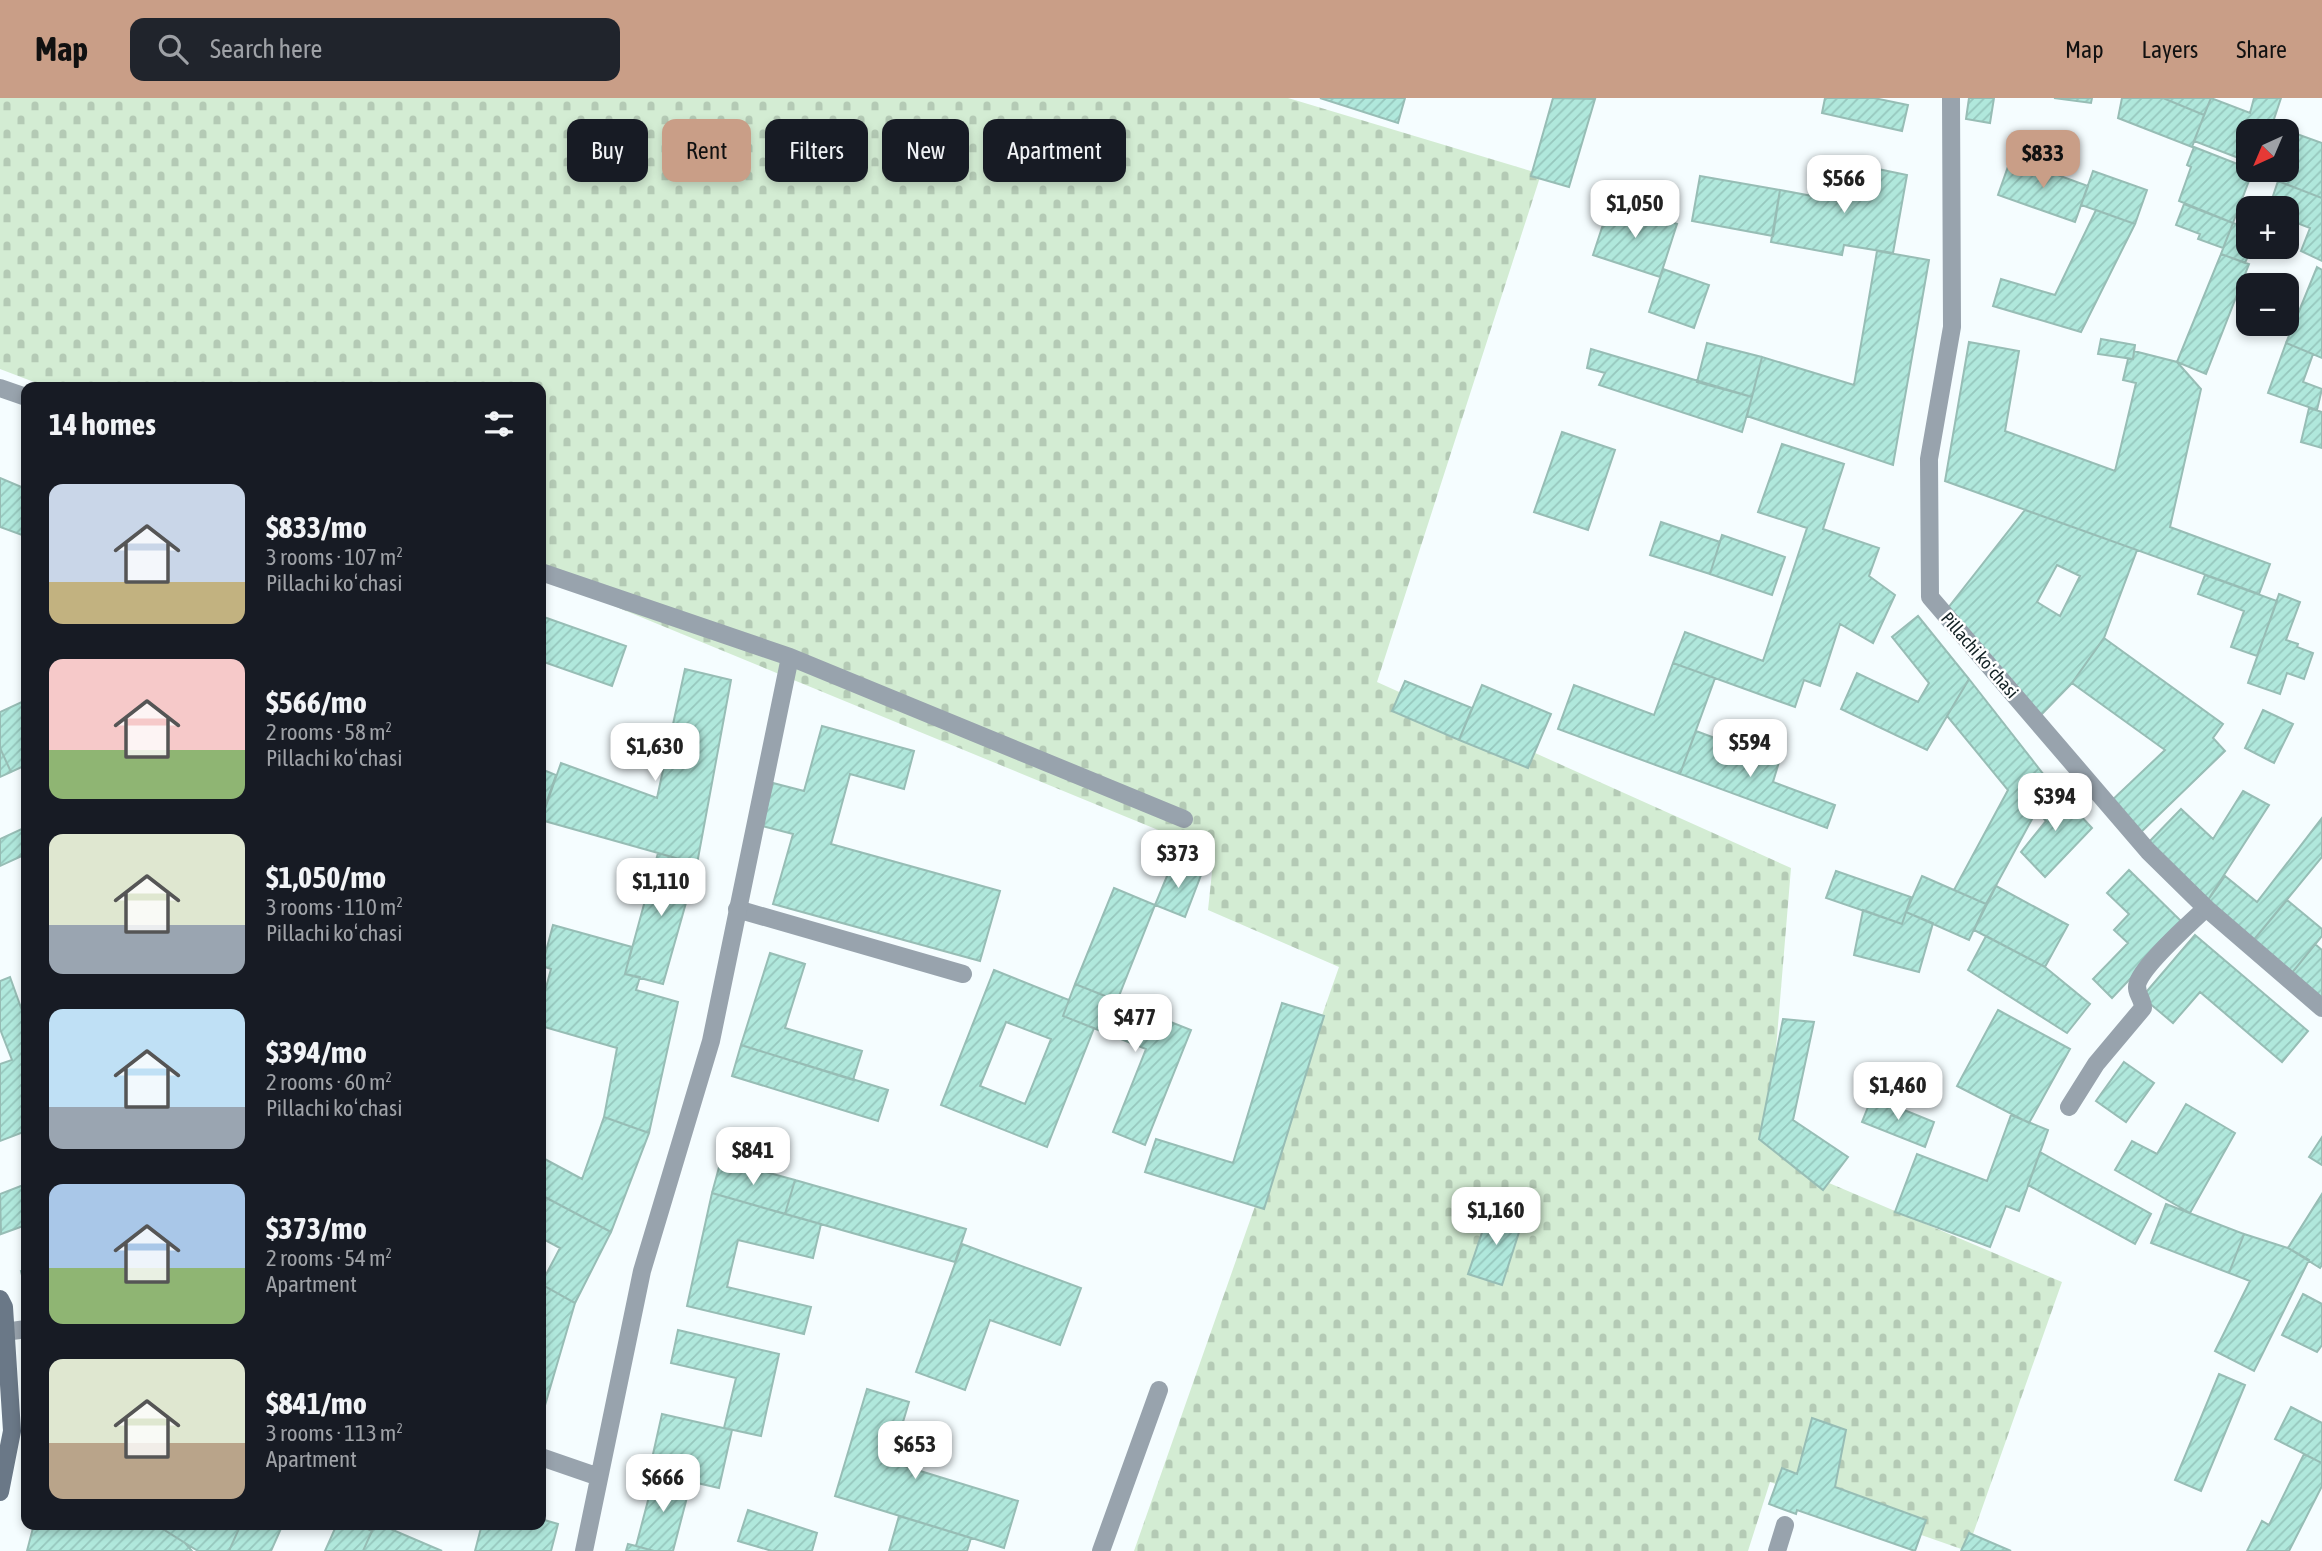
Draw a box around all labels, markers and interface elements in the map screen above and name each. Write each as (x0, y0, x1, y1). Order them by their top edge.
search box (130, 18, 620, 81)
text: Map (35, 30, 88, 68)
icon: search (154, 30, 192, 68)
text: Search here (210, 34, 322, 64)
text: Map (2065, 36, 2104, 63)
text: Layers (2142, 36, 2198, 63)
text: Share (2236, 36, 2287, 63)
chip: Buy (567, 119, 648, 182)
chip: Rent (662, 119, 751, 182)
chip: Filters (765, 119, 868, 182)
chip: New (882, 119, 969, 182)
chip: Apartment (983, 119, 1126, 182)
north arrow (2236, 119, 2300, 182)
map controls (2236, 119, 2299, 336)
pin: $833 (2002, 130, 2084, 190)
text: $833 (2022, 140, 2064, 166)
pin: $566 (1803, 156, 1885, 215)
text: $566 (1823, 165, 1865, 191)
pin: $1,050 (1578, 180, 1692, 240)
text: $1,050 (1607, 190, 1664, 216)
button: + (2236, 196, 2299, 259)
button: − (2236, 273, 2299, 336)
icon: filters (480, 405, 518, 443)
text: 14 homes (49, 407, 156, 441)
text: $833/mo (266, 510, 367, 544)
icon: home (105, 512, 189, 596)
text: 3 rooms · 107 m² (266, 544, 403, 570)
text: Pillachi koʻchasi (266, 570, 402, 596)
street label: Pillachi koʻchasi (1937, 608, 2023, 702)
text: $566/mo (266, 685, 367, 719)
icon: home (105, 687, 189, 771)
text: 2 rooms · 58 m² (266, 719, 392, 745)
pin: $594 (1709, 720, 1791, 779)
pin: $1,630 (598, 724, 712, 783)
text: $594 (1729, 729, 1771, 755)
text: $1,630 (627, 733, 684, 759)
text: Pillachi koʻchasi (266, 745, 402, 771)
pin: $394 (2014, 774, 2096, 833)
text: $394 (2034, 783, 2076, 809)
pin: $373 (1137, 830, 1219, 890)
text: $373 (1157, 840, 1199, 866)
pin: $1,110 (604, 858, 718, 918)
text: $1,050/mo (266, 860, 386, 894)
icon: home (105, 862, 189, 946)
text: $1,110 (633, 868, 690, 894)
text: 3 rooms · 110 m² (266, 894, 403, 920)
text: Pillachi koʻchasi (266, 920, 402, 946)
pin: $477 (1094, 995, 1176, 1054)
text: $477 (1114, 1004, 1156, 1030)
text: $394/mo (266, 1035, 367, 1069)
icon: home (105, 1037, 189, 1121)
pin: $1,460 (1841, 1062, 1955, 1122)
text: 2 rooms · 60 m² (266, 1069, 392, 1095)
text: $1,460 (1870, 1072, 1927, 1098)
text: Pillachi koʻchasi (266, 1095, 402, 1121)
pin: $841 (712, 1128, 794, 1187)
text: $841 (732, 1137, 774, 1163)
pin: $1,160 (1439, 1188, 1553, 1247)
text: $1,160 (1468, 1197, 1525, 1223)
text: $373/mo (266, 1211, 367, 1245)
icon: home (105, 1212, 189, 1296)
text: 2 rooms · 54 m² (266, 1245, 392, 1271)
text: Apartment (266, 1271, 357, 1297)
text: $841/mo (266, 1386, 367, 1420)
icon: home (105, 1387, 189, 1471)
text: 3 rooms · 113 m² (266, 1420, 403, 1446)
pin: $653 (874, 1422, 956, 1481)
text: $653 (894, 1431, 936, 1457)
text: Apartment (266, 1446, 357, 1472)
pin: $666 (622, 1454, 704, 1514)
text: $666 (642, 1464, 684, 1490)

